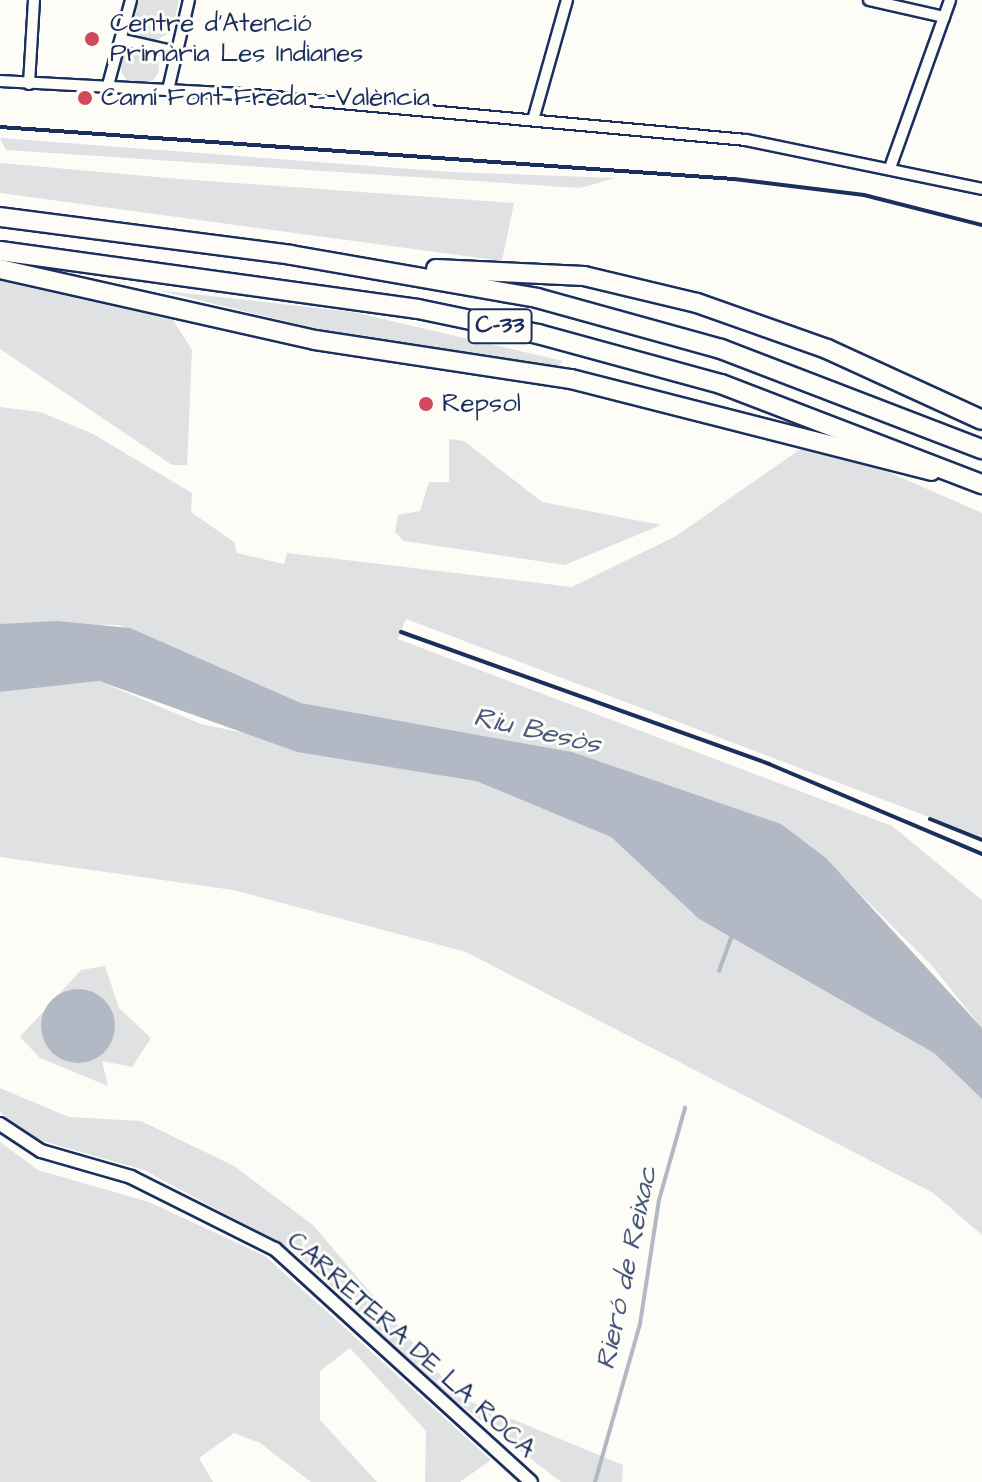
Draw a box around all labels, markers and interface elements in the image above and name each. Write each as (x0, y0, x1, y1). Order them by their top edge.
place label: Centre d'Atenció Primària Les Indianes (110, 8, 363, 70)
marker: Centre d'Atenció Primària Les Indianes (81, 28, 103, 50)
place label: Camí Font Freda - València (101, 82, 430, 114)
marker: Camí Font Freda - València (76, 89, 94, 107)
road number: C-33 (466, 306, 534, 346)
place label: Repsol (442, 388, 521, 420)
marker: Repsol (417, 395, 435, 413)
water label: Riu Besòs (471, 700, 603, 762)
water label: Rieró de Reixac (589, 1163, 665, 1373)
street label: CARRETERA DE LA ROCA (280, 1225, 542, 1465)

